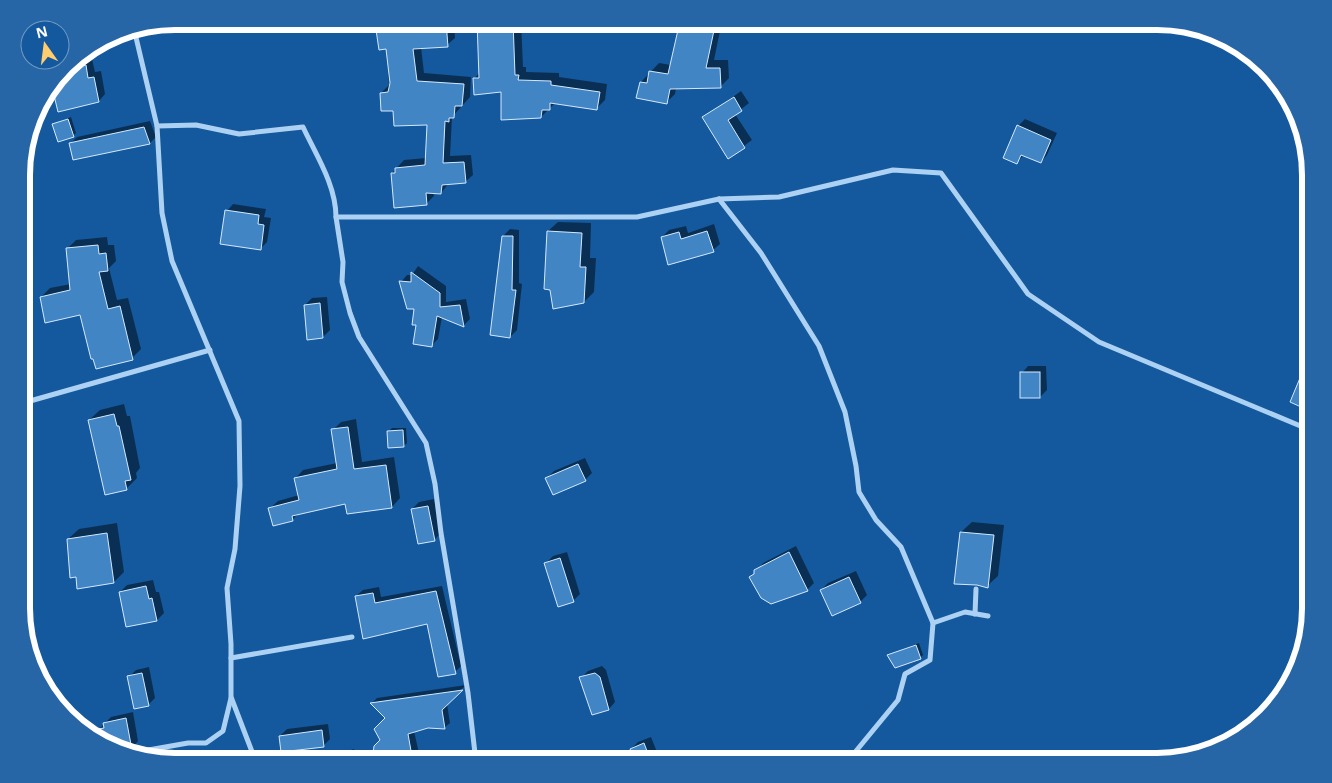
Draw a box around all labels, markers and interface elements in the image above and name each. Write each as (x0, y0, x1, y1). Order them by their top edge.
north arrow (20, 20, 70, 70)
text: N (34, 21, 50, 42)

